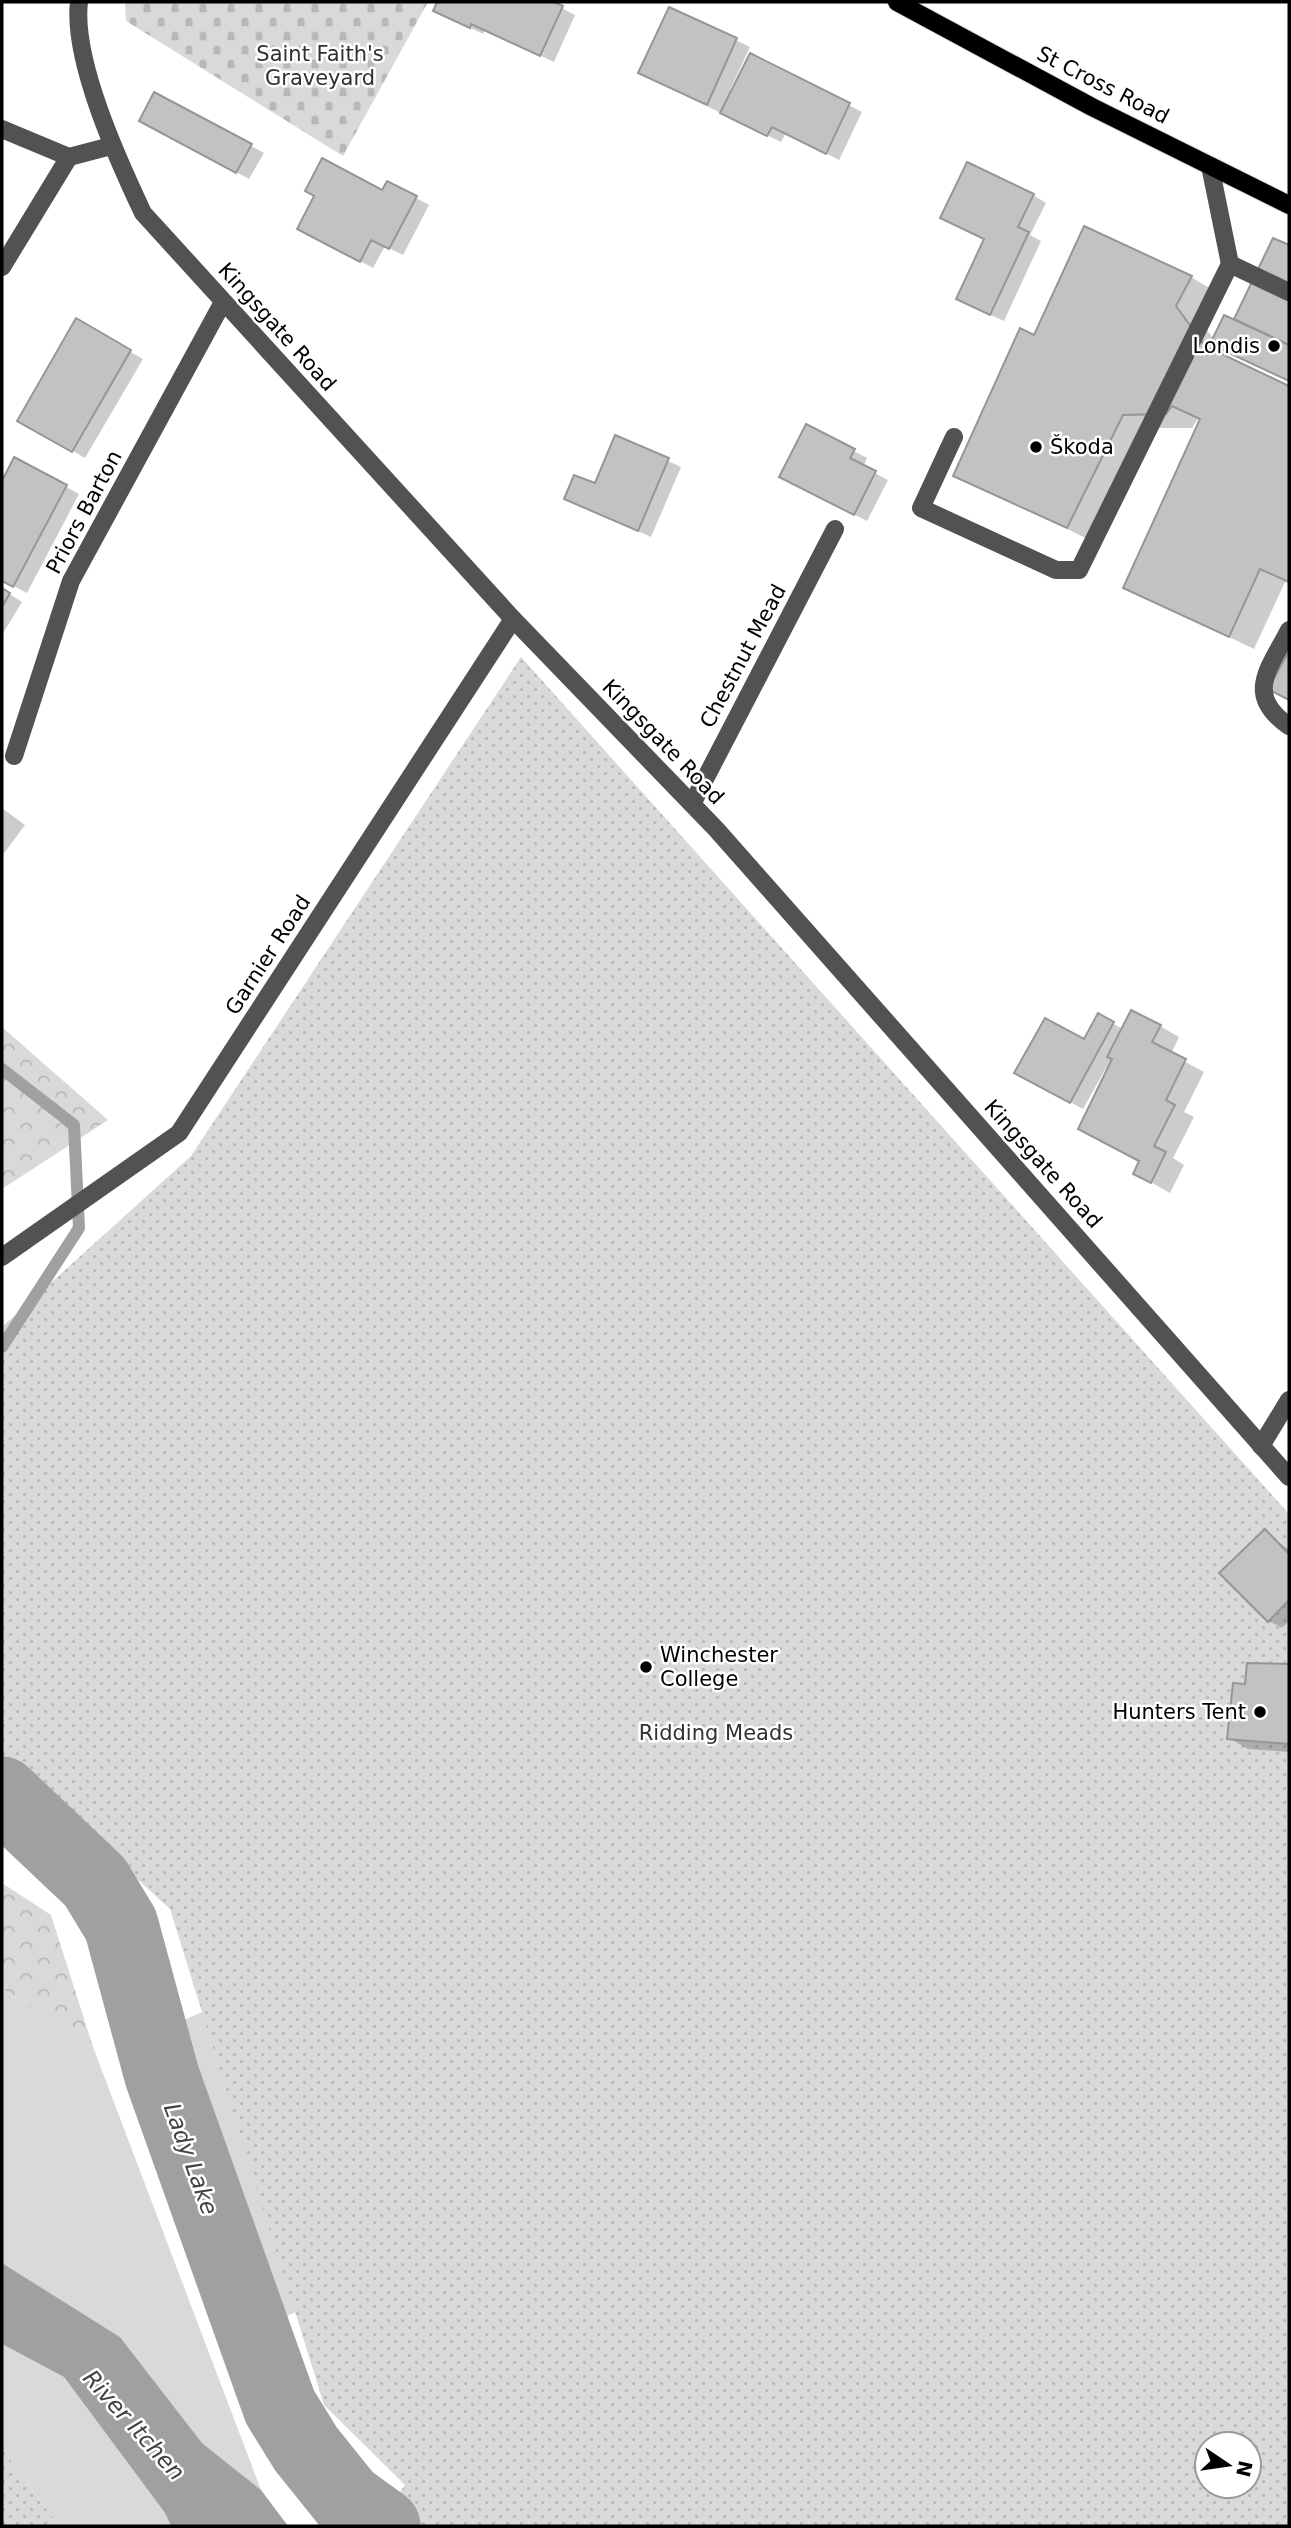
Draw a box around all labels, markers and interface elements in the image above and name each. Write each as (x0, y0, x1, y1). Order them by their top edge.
street label: St Cross Road (1033, 41, 1173, 129)
park label: Saint Faith's Graveyard (256, 42, 384, 90)
street label: Kingsgate Road (213, 258, 341, 396)
place label: Londis (1192, 334, 1260, 358)
marker: Londis (1266, 338, 1282, 354)
place label: Škoda (1050, 434, 1114, 459)
marker: Škoda (1028, 439, 1044, 455)
street label: Priors Barton (41, 446, 127, 578)
street label: Chestnut Mead (695, 580, 791, 732)
street label: Kingsgate Road (597, 675, 729, 809)
street label: Garnier Road (220, 891, 316, 1019)
street label: Kingsgate Road (979, 1095, 1107, 1233)
place label: Winchester College (660, 1643, 778, 1691)
marker: Winchester College (638, 1659, 654, 1675)
place label: Hunters Tent (1112, 1700, 1246, 1724)
marker: Hunters Tent (1252, 1704, 1268, 1720)
park label: Ridding Meads (639, 1721, 793, 1745)
water label: Lady Lake (159, 2100, 223, 2218)
water label: River Itchen (78, 2365, 190, 2485)
north arrow (1193, 2430, 1263, 2500)
text: N (1232, 2459, 1257, 2479)

